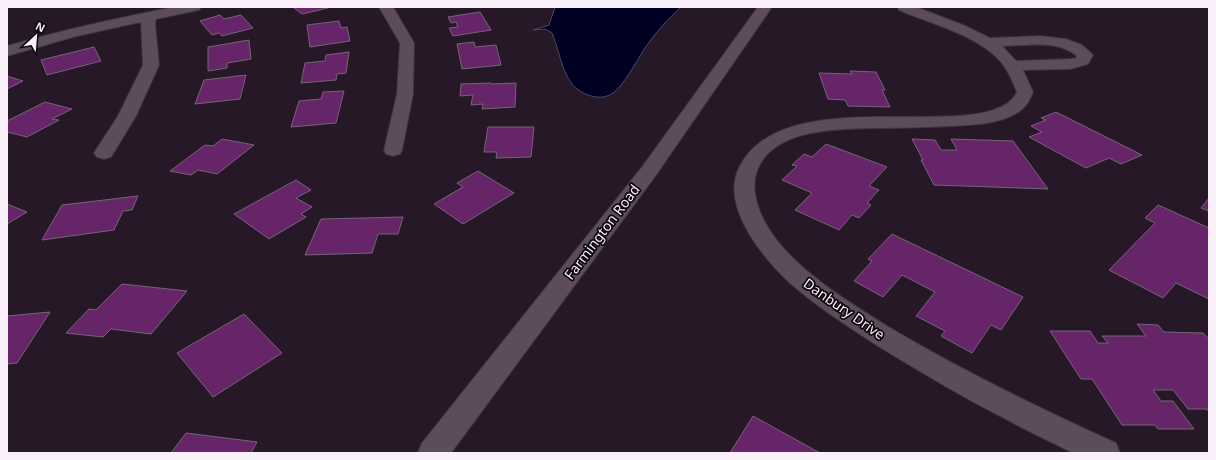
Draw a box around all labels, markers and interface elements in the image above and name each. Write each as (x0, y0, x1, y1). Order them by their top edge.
north arrow (16, 16, 56, 56)
text: N (33, 18, 48, 35)
street label: Farmington Road (560, 180, 644, 283)
street label: Danbury Drive (800, 274, 889, 344)

